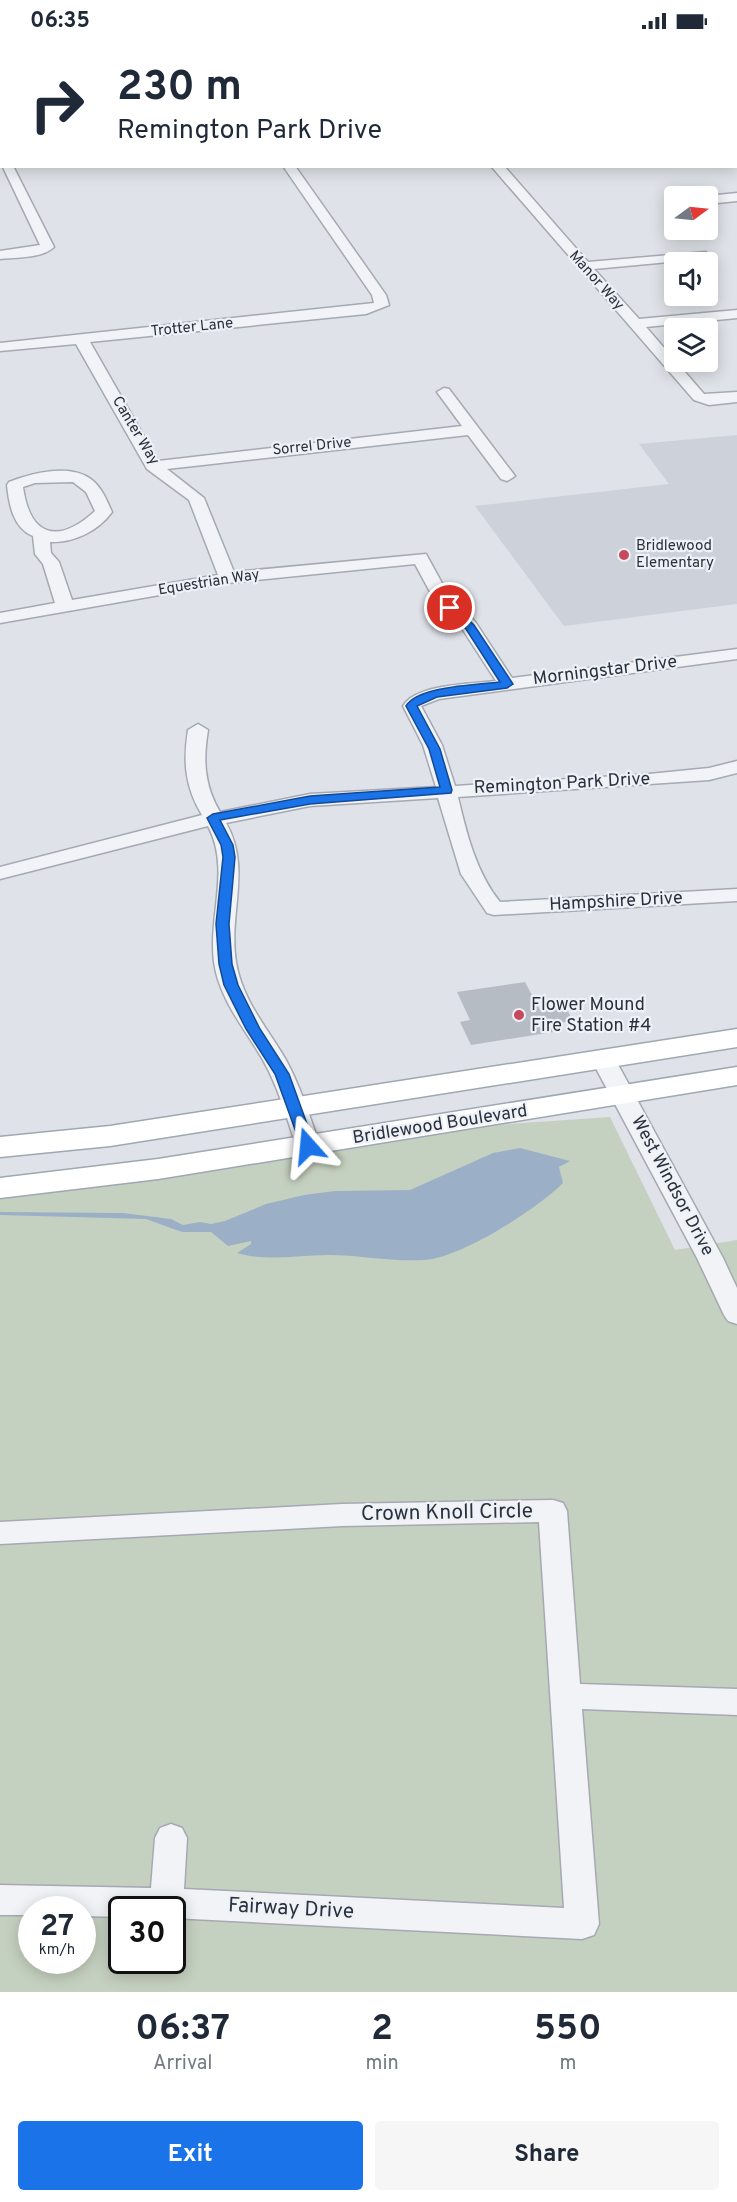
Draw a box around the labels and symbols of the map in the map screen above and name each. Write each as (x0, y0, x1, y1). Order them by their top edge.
north arrow (664, 186, 718, 240)
street label: Manor Way (564, 247, 628, 315)
street label: Trotter Lane (150, 314, 234, 342)
street label: Canter Way (107, 393, 163, 469)
street label: Sorrel Drive (272, 433, 352, 461)
place label: Bridlewood Elementary (636, 537, 714, 573)
marker: Bridlewood Elementary (617, 548, 631, 562)
street label: Equestrian Way (157, 566, 261, 600)
pin (424, 582, 475, 633)
street label: Morningstar Drive (532, 651, 678, 691)
street label: Remington Park Drive (473, 768, 651, 800)
street label: Hampshire Drive (549, 887, 683, 917)
place label: Flower Mound Fire Station #4 (531, 994, 651, 1038)
marker: Flower Mound Fire Station #4 (512, 1008, 526, 1022)
street label: Bridlewood Boulevard (351, 1100, 529, 1150)
street label: West Windsor Drive (625, 1112, 719, 1260)
position arrow (276, 1114, 340, 1178)
street label: Crown Knoll Circle (361, 1498, 533, 1528)
street label: Fairway Drive (227, 1892, 355, 1926)
speed limit sign: 30 (108, 1896, 186, 1974)

